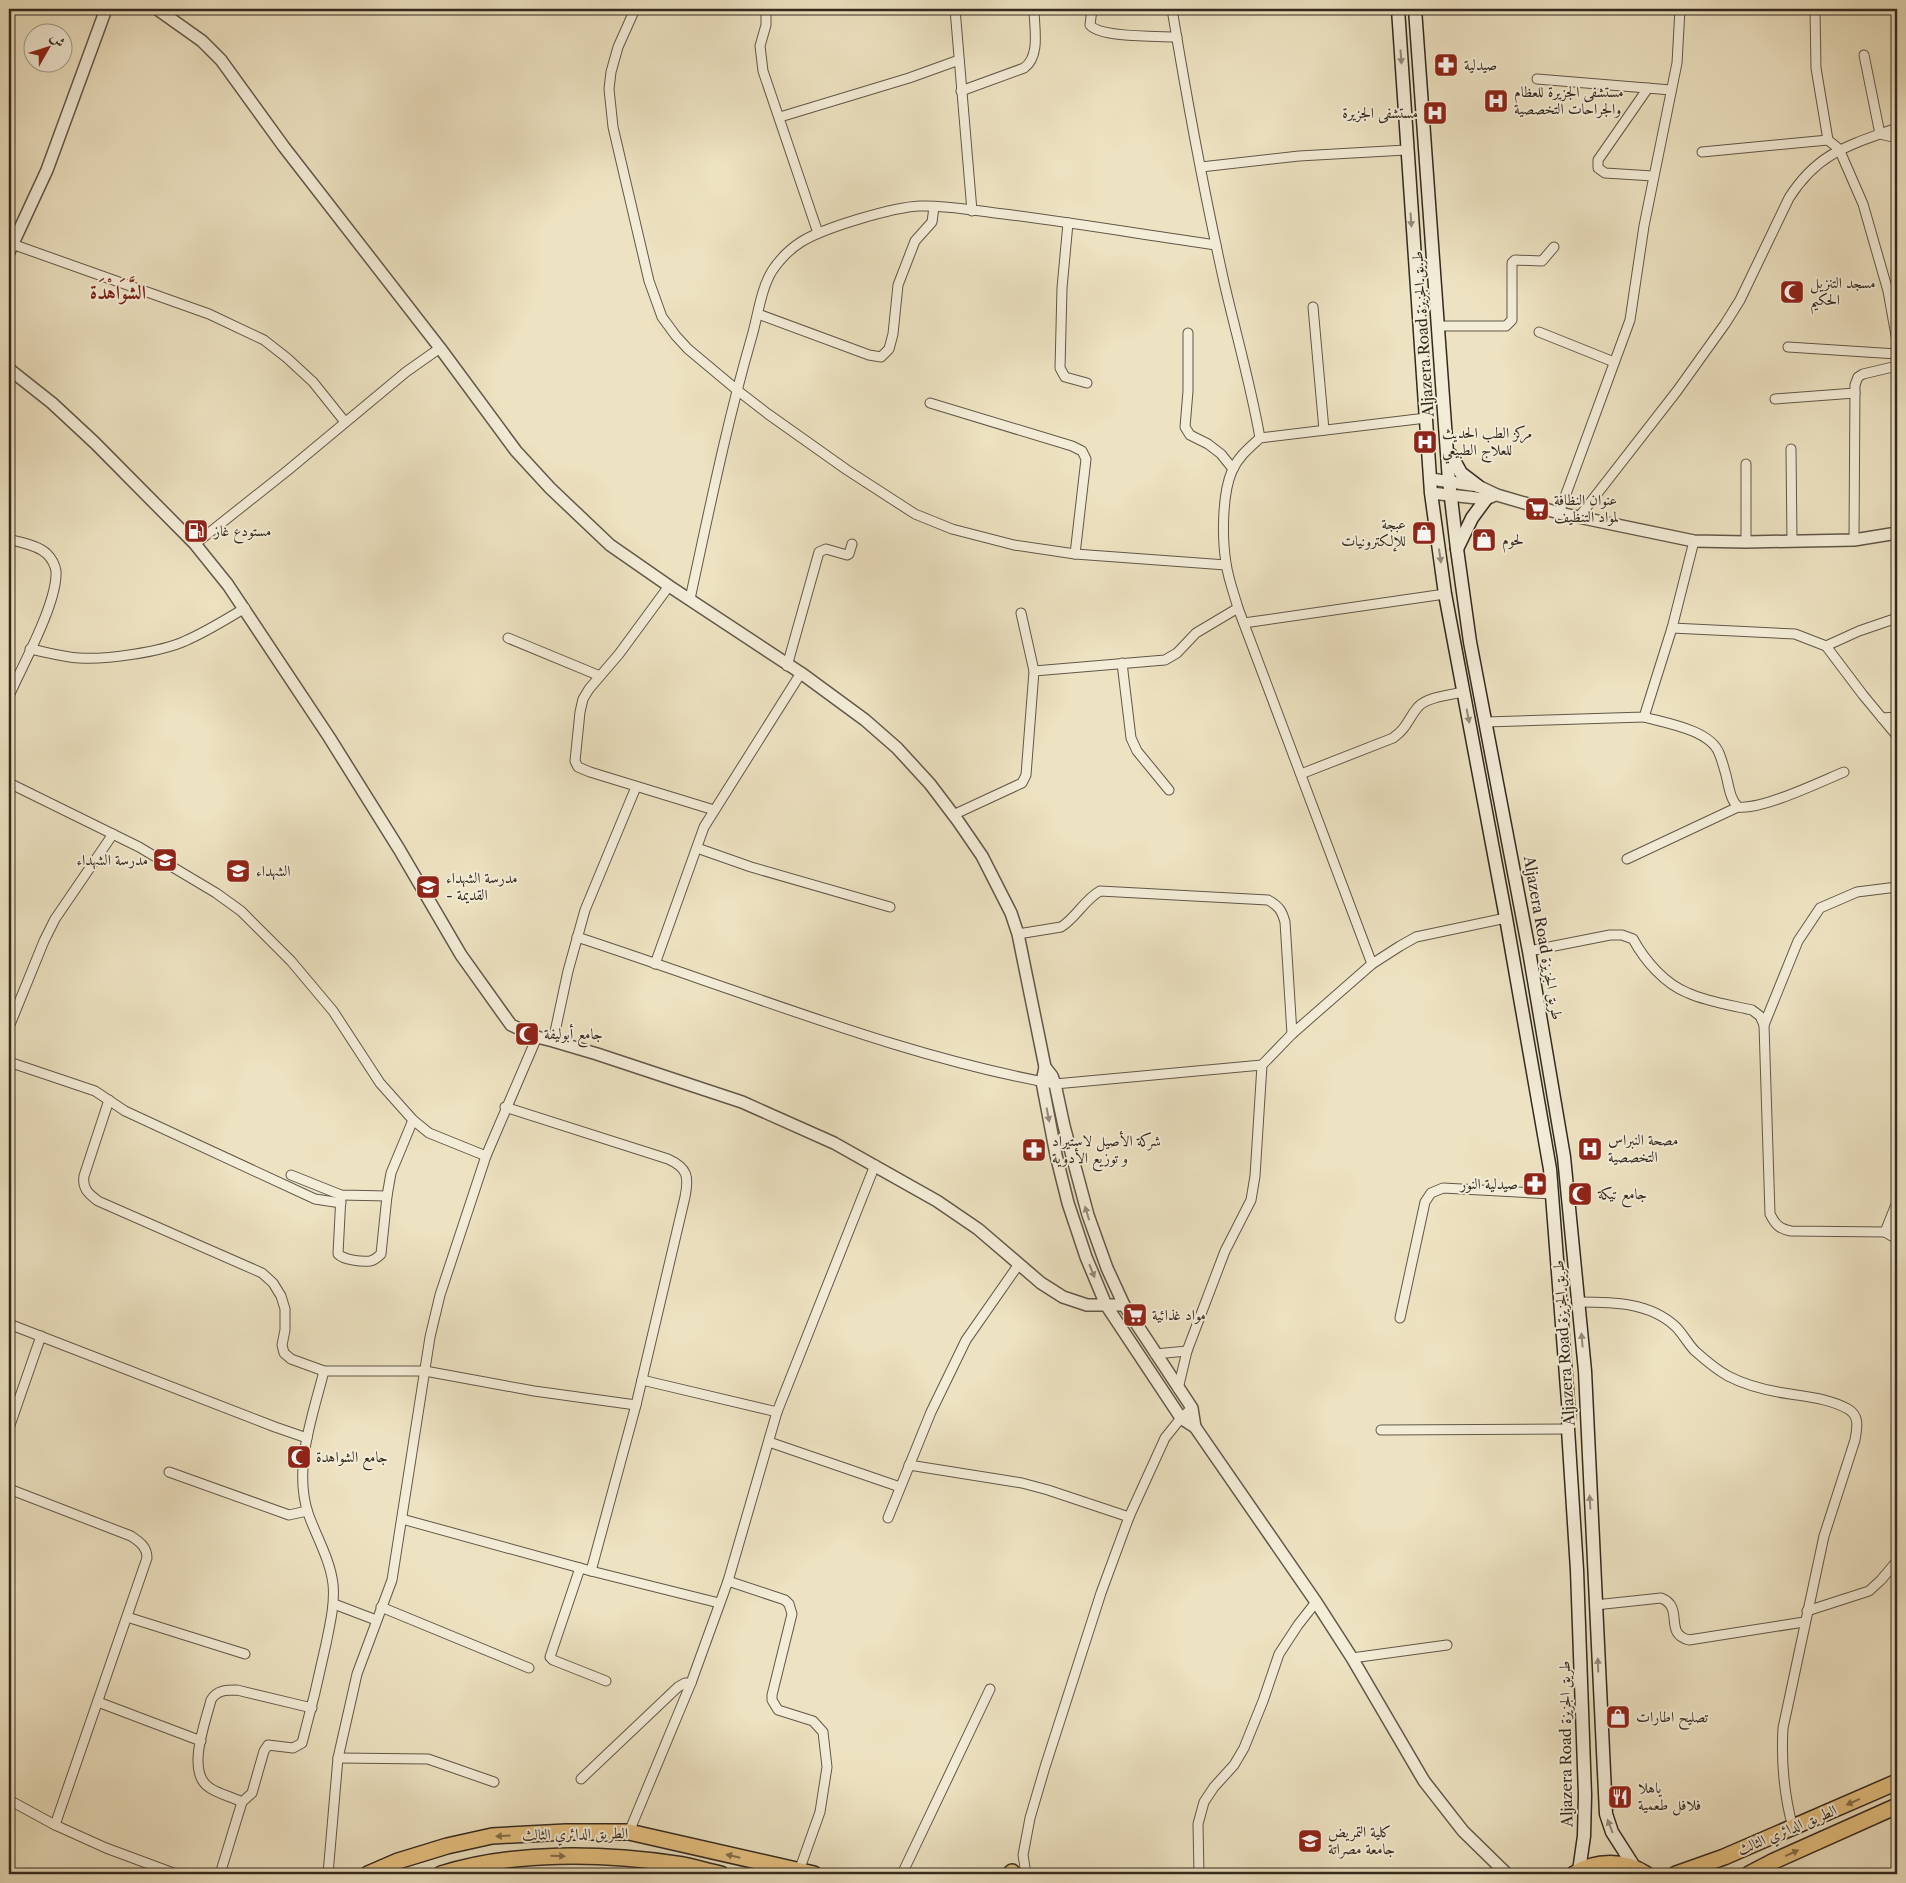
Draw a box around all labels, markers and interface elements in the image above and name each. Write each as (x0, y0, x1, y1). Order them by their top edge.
north arrow (22, 22, 72, 72)
text: ش (47, 29, 70, 51)
one-way arrow (1397, 50, 1405, 66)
pharmacy icon: صيدلية (1433, 52, 1459, 78)
place label: صيدلية (1464, 55, 1497, 74)
place label: مستشفى الجزيرة للعظام والجراحات التخصصية (1514, 82, 1624, 119)
hospital icon: مستشفى الجزيرة للعظام والجراحات التخصصية (1483, 88, 1509, 114)
hospital icon: مستشفى الجزيرة (1422, 100, 1448, 126)
place label: مستشفى الجزيرة (1342, 103, 1418, 124)
one-way arrow (1408, 212, 1416, 228)
street label: Aljazera Road طريق الجزيزة (1407, 250, 1439, 419)
place label: مسجد التنزيل الحكيم (1810, 273, 1876, 315)
district label: الشَّوَاهْدَة (90, 276, 146, 305)
mosque icon: مسجد التنزيل الحكيم (1779, 279, 1805, 305)
place label: مركز الطب الحديث للعلاج الطبيعي (1442, 423, 1532, 464)
hospital icon: مركز الطب الحديث للعلاج الطبيعي (1412, 429, 1438, 455)
place label: عنوان النظافة لمواد التنظيف (1554, 490, 1619, 526)
supermarket icon: عنوان النظافة لمواد التنظيف (1524, 496, 1550, 522)
place label: عبجة للإلكترونيات (1341, 514, 1406, 552)
fuel station icon: مستودع غاز (183, 518, 209, 544)
shop icon: عبجة للإلكترونيات (1411, 520, 1437, 546)
place label: مستودع غاز (212, 521, 271, 544)
shop icon: لحوم (1471, 527, 1497, 553)
place label: لحوم (1502, 530, 1523, 553)
one-way arrow (1436, 548, 1444, 564)
one-way arrow (1464, 708, 1472, 724)
school or university icon: مدرسة الشهداء (152, 847, 178, 873)
place label: مدرسة الشهداء (76, 850, 148, 870)
street label: Aljazera Road طريق الجزيزة (1519, 853, 1567, 1022)
school or university icon: الشهداء (225, 858, 251, 884)
place label: الشهداء (256, 861, 291, 881)
place label: مدرسة الشهداء - القديمة (446, 868, 518, 904)
school or university icon: مدرسة الشهداء - القديمة (415, 874, 441, 900)
mosque icon: جامع أبوليفة (514, 1021, 540, 1047)
place label: جامع أبوليفة (544, 1023, 603, 1048)
one-way arrow (1045, 1107, 1053, 1123)
place label: شركة الأصيل لاستيراد و توزيع الأدوية (1052, 1130, 1161, 1172)
place label: مصحة النبراس التخصصية (1608, 1130, 1678, 1166)
hospital icon: مصحة النبراس التخصصية (1577, 1136, 1603, 1162)
pharmacy icon: شركة الأصيل لاستيراد و توزيع الأدوية (1021, 1137, 1047, 1163)
pharmacy icon: صيدلية النور (1522, 1171, 1548, 1197)
place label: صيدلية النور (1458, 1174, 1518, 1193)
mosque icon: جامع تيكة (1567, 1181, 1593, 1207)
place label: جامع تيكة (1597, 1184, 1647, 1208)
one-way arrow (1083, 1205, 1091, 1220)
street label: Aljazera Road طريق الجزيزة (1548, 1259, 1580, 1428)
one-way arrow (1088, 1264, 1096, 1279)
supermarket icon: مواد غذائية (1122, 1302, 1148, 1328)
place label: مواد غذائية (1152, 1305, 1206, 1324)
one-way arrow (1578, 1332, 1586, 1348)
mosque icon: جامع الشواهدة (286, 1444, 312, 1470)
place label: جامع الشواهدة (316, 1447, 388, 1471)
one-way arrow (1586, 1494, 1594, 1510)
one-way arrow (1593, 1656, 1601, 1672)
street label: Aljazera Road طريق الجزيزة (1555, 1661, 1577, 1828)
shop icon: تصليح اطارات (1605, 1704, 1631, 1730)
place label: تصليح اطارات (1636, 1707, 1708, 1731)
place label: ياهلا فلافل طعمية (1638, 1778, 1701, 1816)
restaurant icon: ياهلا فلافل طعمية (1607, 1784, 1633, 1810)
one-way arrow (1846, 1798, 1860, 1806)
street label: الطريق الدائري الثالث (1734, 1800, 1841, 1862)
one-way arrow (1606, 1818, 1614, 1833)
place label: كلية التمريض جامعة مصراتة (1328, 1822, 1395, 1859)
street label: الطريق الدائري الثالث (522, 1823, 628, 1847)
school or university icon: كلية التمريض جامعة مصراتة (1297, 1828, 1323, 1854)
one-way arrow (495, 1832, 511, 1840)
one-way arrow (1785, 1848, 1799, 1856)
one-way arrow (551, 1852, 567, 1860)
one-way arrow (725, 1852, 740, 1860)

